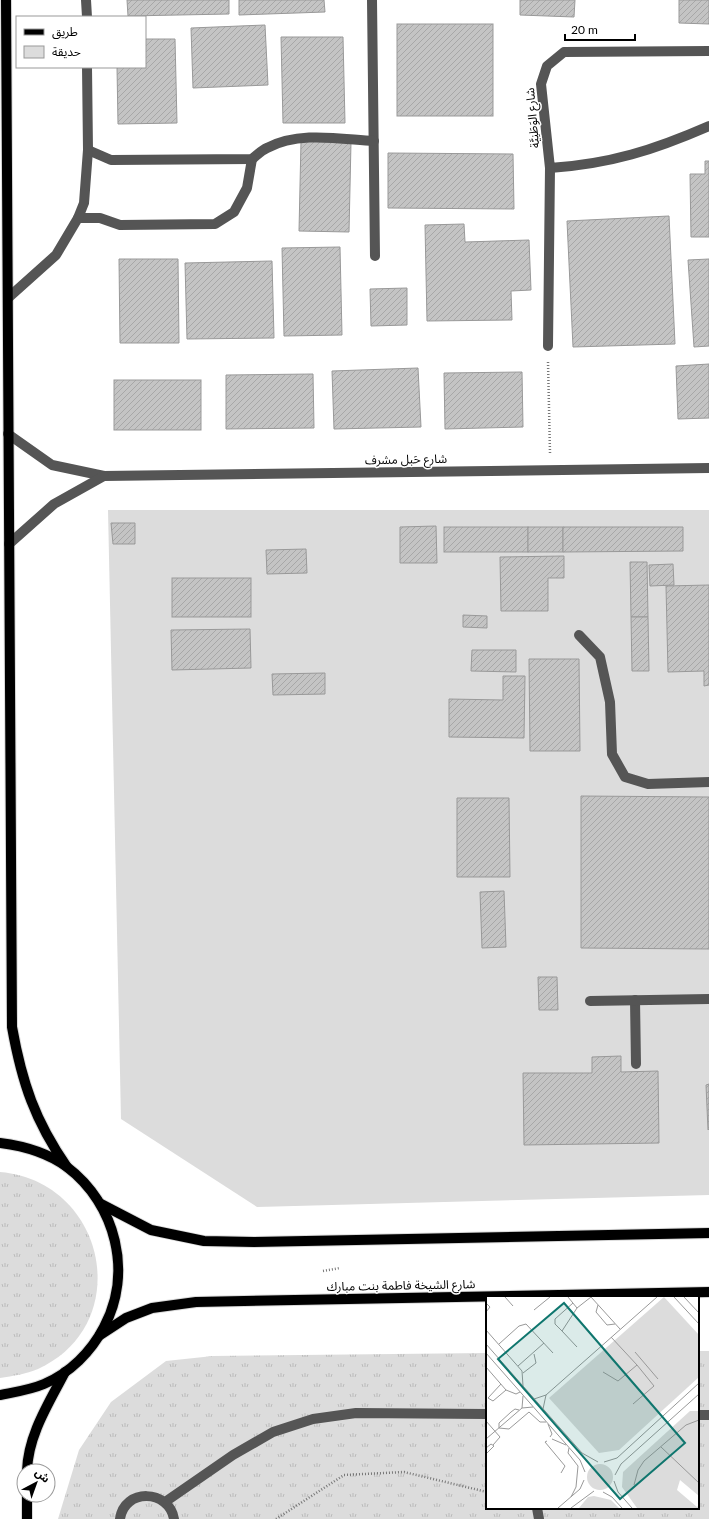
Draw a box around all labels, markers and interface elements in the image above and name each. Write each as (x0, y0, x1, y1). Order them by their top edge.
legend (16, 16, 146, 68)
scale bar (565, 16, 635, 42)
text: 20 m (571, 22, 598, 37)
text: طريق (52, 24, 78, 40)
text: حديقة (52, 44, 81, 59)
street label: شارع الوَطَنِيَّة (522, 87, 544, 149)
street label: شارع حَبل مشرف (365, 451, 447, 469)
street label: شارع الشيخة فاطمة بنت مبارك (327, 1276, 475, 1296)
inset map (486, 1296, 699, 1509)
north arrow (16, 1463, 56, 1503)
text: ش (32, 1465, 53, 1486)

